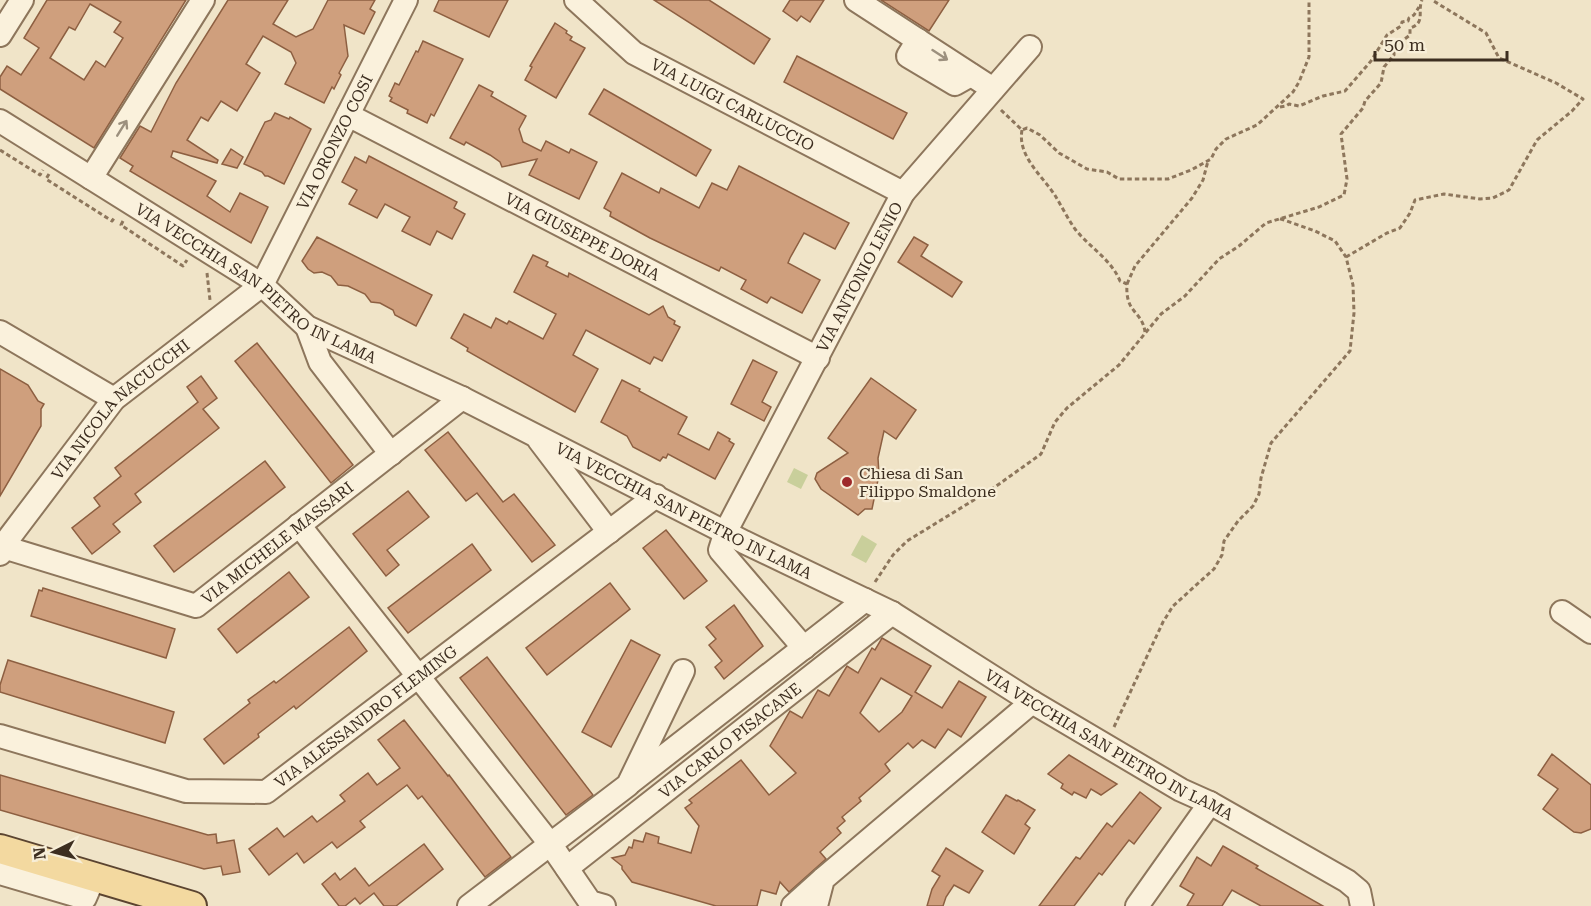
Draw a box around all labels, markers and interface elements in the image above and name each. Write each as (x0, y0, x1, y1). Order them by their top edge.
scale bar (1375, 24, 1507, 62)
text: 50 m (1384, 34, 1425, 55)
one-way arrow (932, 49, 948, 61)
street label: VIA LUIGI CARLUCCIO (648, 55, 818, 155)
street label: VIA ORONZO COSI (293, 72, 377, 213)
one-way arrow (117, 120, 129, 137)
street label: VIA GIUSEPPE DORIA (502, 189, 664, 285)
street label: VIA VECCHIA SAN PIETRO IN LAMA (132, 199, 380, 368)
street label: VIA ANTONIO LENIO (812, 199, 907, 355)
street label: VIA NICOLA NACUCCHI (47, 335, 193, 483)
street label: VIA VECCHIA SAN PIETRO IN LAMA (552, 438, 816, 584)
place label: Chiesa di San Filippo Smaldone (859, 464, 996, 501)
marker: Chiesa di San Filippo Smaldone (840, 475, 854, 489)
street label: VIA MICHELE MASSARI (198, 478, 357, 608)
street label: VIA ALESSANDRO FLEMING (271, 641, 461, 792)
street label: VIA VECCHIA SAN PIETRO IN LAMA (981, 665, 1237, 825)
street label: VIA CARLO PISACANE (655, 679, 805, 802)
north arrow (24, 822, 84, 882)
text: N (29, 846, 50, 861)

